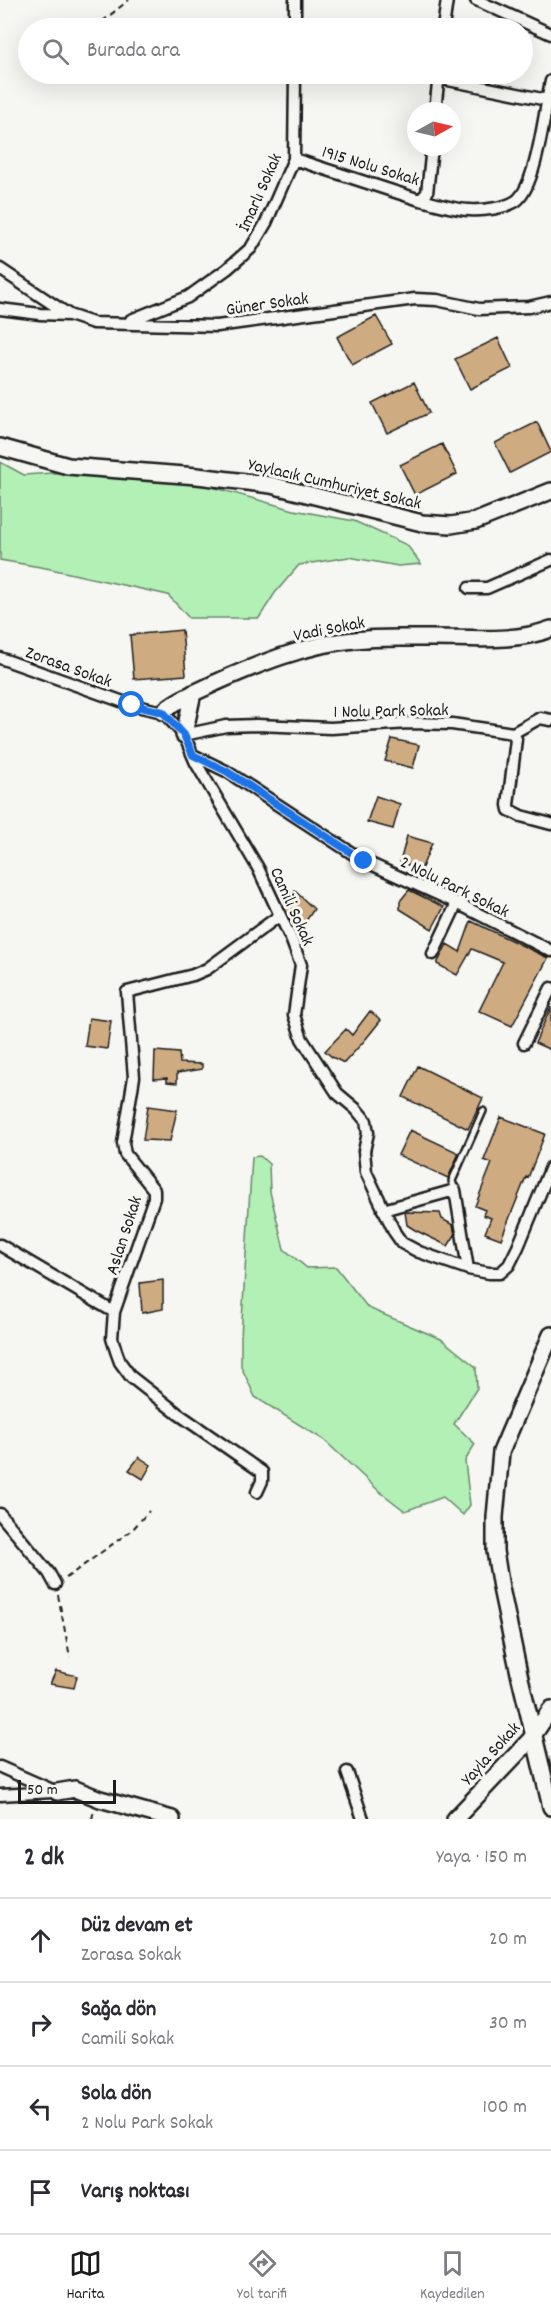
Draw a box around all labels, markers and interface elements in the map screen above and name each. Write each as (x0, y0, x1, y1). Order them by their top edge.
search box (18, 18, 533, 84)
icon: search (39, 35, 72, 68)
text: Burada ara (87, 36, 180, 67)
north arrow (407, 102, 461, 156)
street label: 1915 Nolu Sokak (318, 141, 422, 194)
street label: İmarlı Sokak (233, 150, 290, 236)
street label: Güner Sokak (224, 287, 310, 324)
street label: Yaylacık Cumhuriyet Sokak (245, 453, 424, 518)
street label: Vadi Sokak (292, 611, 367, 650)
street label: Zorasa Sokak (21, 641, 115, 696)
route start (118, 691, 144, 717)
street label: 1 Nolu Park Sokak (333, 699, 449, 726)
route end (350, 847, 376, 873)
street label: 2 Nolu Park Sokak (395, 851, 513, 926)
street label: Camili Sokak (262, 864, 319, 950)
street label: Aslan Sokak (101, 1193, 150, 1279)
street label: Yayla Sokak (456, 1717, 527, 1792)
scale bar (18, 1777, 116, 1804)
text: 50 m (27, 1779, 58, 1802)
text: 2 dk (24, 1840, 64, 1877)
text: Yaya · 150 m (436, 1844, 527, 1872)
text: Düz devam et (81, 1911, 193, 1942)
icon: ahead (24, 1924, 57, 1957)
text: 20 m (489, 1926, 527, 1954)
text: Zorasa Sokak (81, 1942, 181, 1970)
text: Sağa dön (81, 1995, 156, 2026)
icon: right (24, 2008, 57, 2041)
text: 30 m (489, 2010, 527, 2038)
text: Camili Sokak (81, 2026, 174, 2054)
text: Sola dön (81, 2079, 151, 2110)
icon: left (24, 2092, 57, 2125)
text: 100 m (483, 2094, 527, 2122)
text: 2 Nolu Park Sokak (81, 2110, 213, 2138)
icon: arrive (24, 2176, 57, 2209)
text: Varış noktası (81, 2177, 189, 2208)
tab: Harita (66, 2247, 104, 2306)
tab: Yol tarifi (237, 2247, 287, 2306)
tab: Kaydedilen (420, 2247, 485, 2306)

